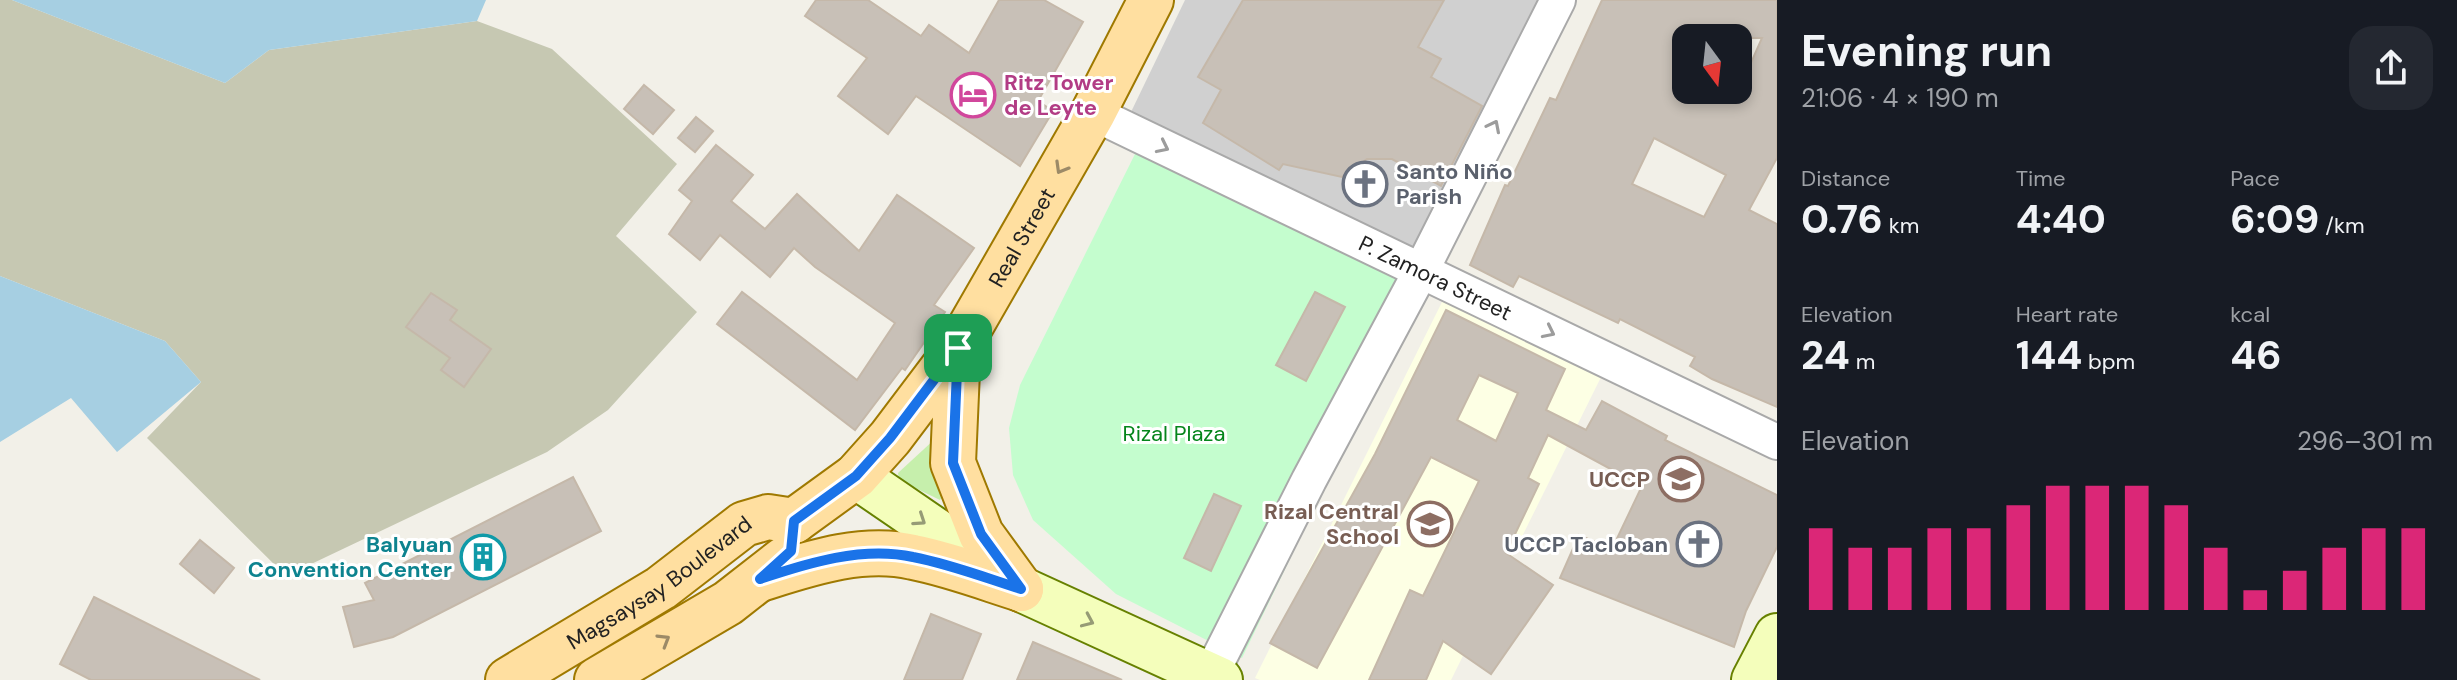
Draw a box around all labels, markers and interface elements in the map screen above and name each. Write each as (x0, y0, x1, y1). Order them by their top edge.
text: Evening run (1801, 22, 2052, 80)
north arrow (1672, 24, 1752, 104)
map controls (1672, 24, 1752, 104)
button: share (2349, 26, 2433, 110)
place label: Ritz Tower de Leyte (1004, 68, 1113, 122)
hotel icon: Ritz Tower de Leyte (949, 71, 997, 119)
text: 21:06 · 4 × 190 m (1801, 81, 1999, 115)
one-way arrow (1484, 120, 1500, 135)
one-way arrow (1155, 137, 1169, 153)
place label: Santo Niño Parish (1396, 157, 1513, 211)
one-way arrow (1055, 159, 1071, 174)
church icon: Santo Niño Parish (1341, 160, 1389, 208)
text: Distance (1801, 164, 1890, 193)
text: Time (2016, 164, 2065, 193)
text: Pace (2230, 164, 2280, 193)
street label: Real Street (982, 183, 1062, 293)
text: 0.76 (1801, 193, 1883, 245)
text: 4:40 (2016, 193, 2106, 245)
text: 6:09 (2230, 193, 2319, 245)
text: km (1883, 211, 1919, 240)
text: /km (2319, 211, 2365, 240)
street label: P. Zamora Street (1354, 229, 1516, 327)
text: Elevation (1801, 300, 1893, 329)
text: Heart rate (2016, 300, 2118, 329)
text: kcal (2230, 300, 2270, 329)
pin (924, 314, 992, 382)
one-way arrow (1541, 322, 1555, 338)
icon: arrive (936, 326, 980, 370)
text: 24 (1801, 329, 1850, 381)
text: 144 (2016, 329, 2082, 381)
text: 46 (2230, 329, 2282, 381)
text: m (1850, 347, 1875, 376)
text: bpm (2082, 347, 2135, 376)
park label: Rizal Plaza (1123, 419, 1225, 448)
text: Elevation (1801, 424, 1909, 458)
text: 296–301 m (2297, 424, 2433, 458)
school or university icon: UCCP (1657, 455, 1705, 503)
place label: UCCP (1589, 465, 1650, 494)
place label: Rizal Central School (1264, 497, 1399, 551)
school or university icon: Rizal Central School (1406, 500, 1454, 548)
street label: Magsaysay Boulevard (562, 509, 758, 656)
one-way arrow (912, 511, 926, 526)
church icon: UCCP Tacloban (1675, 520, 1723, 568)
place label: Balyuan Convention Center (248, 530, 452, 584)
place label: UCCP Tacloban (1504, 530, 1668, 559)
building icon: Balyuan Convention Center (459, 533, 507, 581)
one-way arrow (1079, 611, 1094, 627)
one-way arrow (655, 634, 670, 650)

